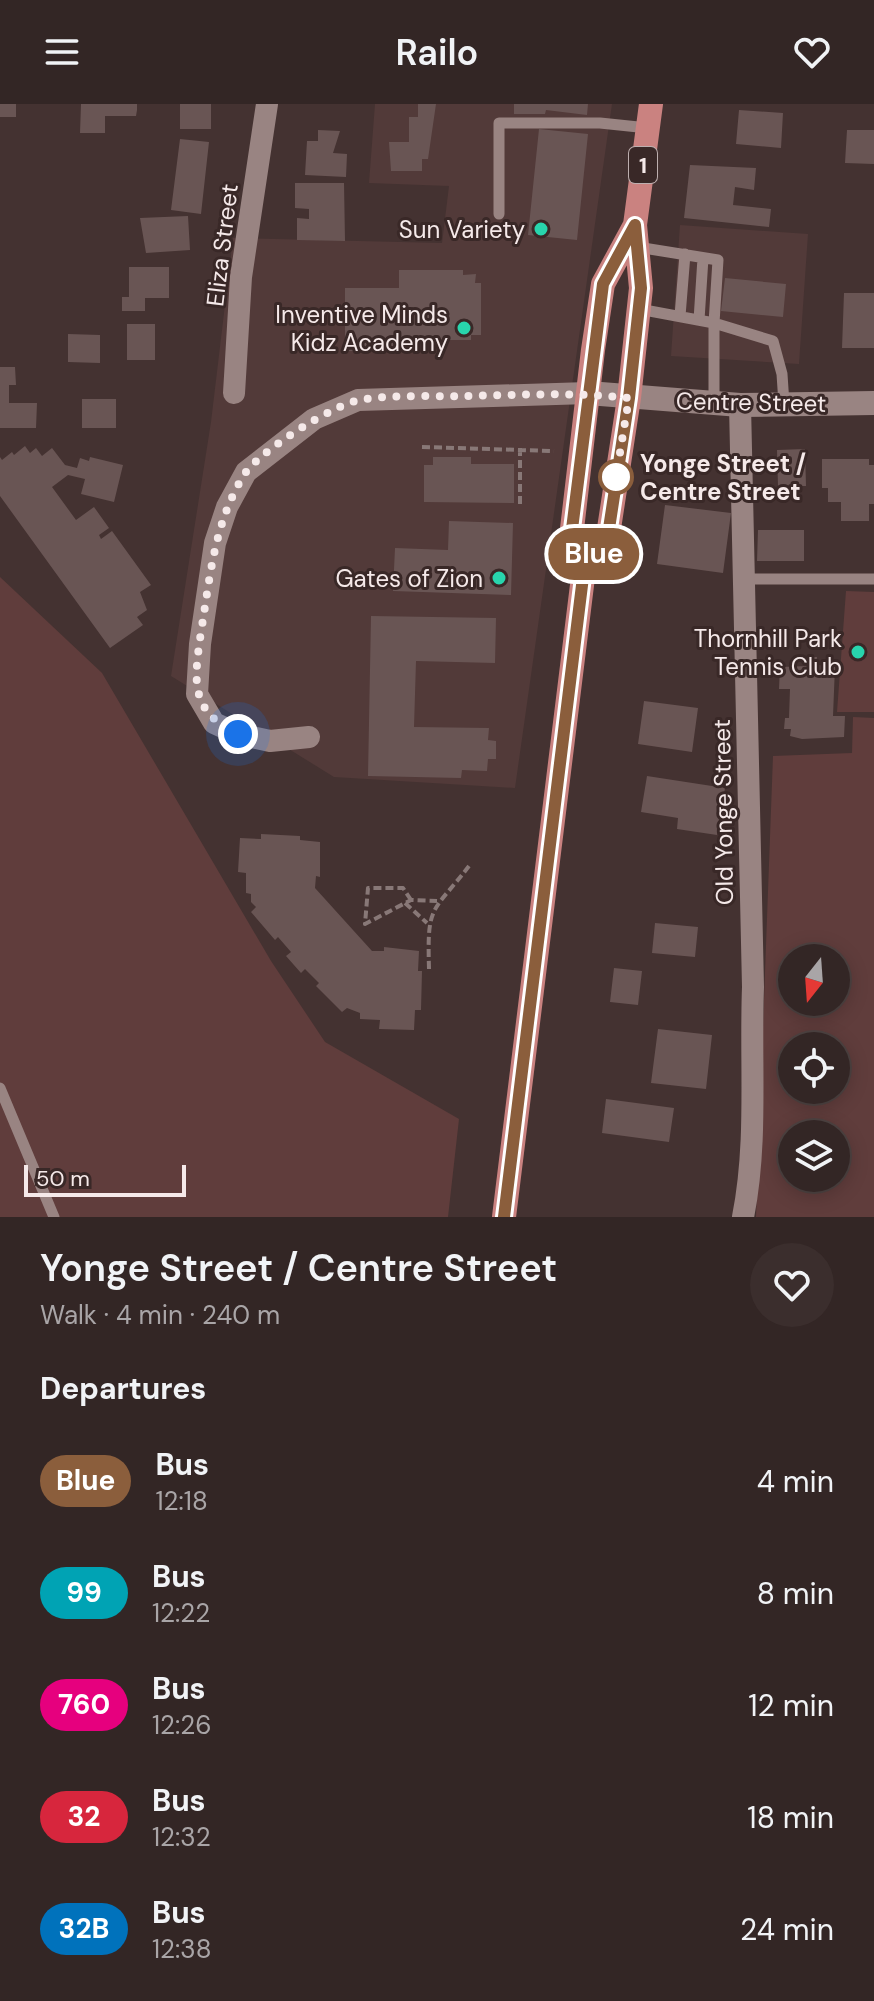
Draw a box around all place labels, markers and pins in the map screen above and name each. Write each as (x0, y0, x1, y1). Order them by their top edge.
place label: Sun Variety (399, 214, 525, 245)
marker: Sun Variety (532, 220, 550, 238)
place label: Inventive Minds Kidz Academy (275, 299, 448, 358)
marker: Inventive Minds Kidz Academy (455, 319, 473, 337)
place label: Yonge Street / Centre Street (640, 448, 806, 507)
marker: Yonge Street / Centre Street (599, 460, 633, 494)
place label: Gates of Zion (335, 563, 483, 594)
marker: Gates of Zion (490, 569, 508, 587)
place label: Thornhill Park Tennis Club (694, 623, 842, 682)
marker: Thornhill Park Tennis Club (849, 643, 867, 661)

